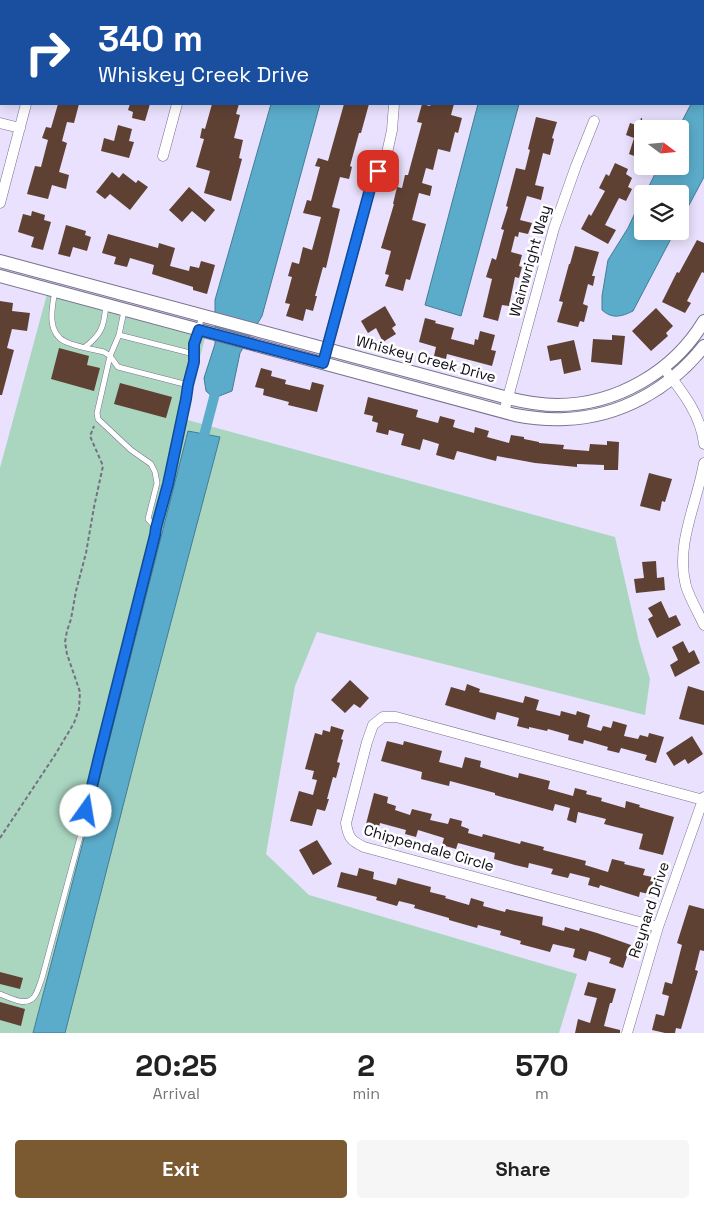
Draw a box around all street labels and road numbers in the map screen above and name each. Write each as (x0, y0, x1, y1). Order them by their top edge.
street label: Wainwright Way (504, 203, 555, 319)
street label: Whiskey Creek Drive (354, 331, 498, 386)
street label: Chippendale Circle (362, 820, 497, 875)
street label: Reynard Drive (624, 859, 673, 960)

